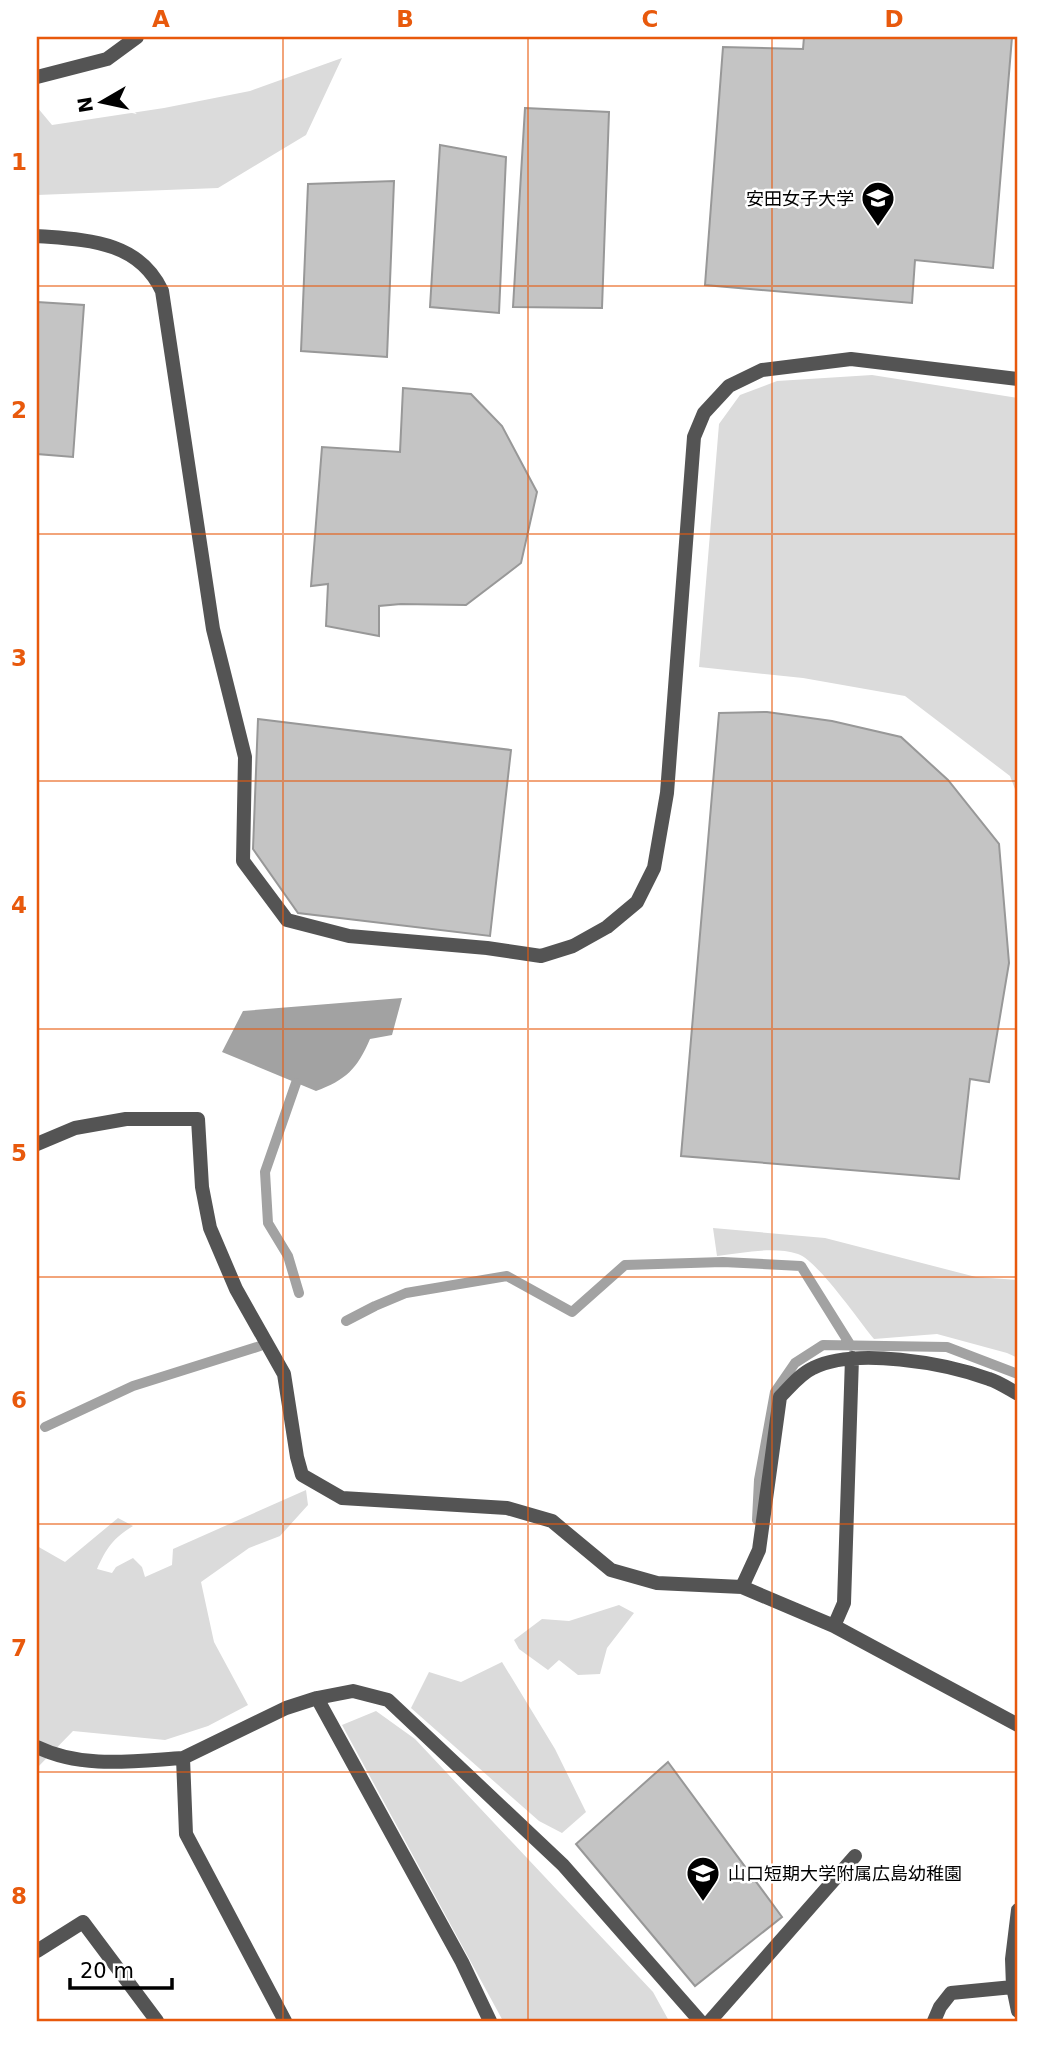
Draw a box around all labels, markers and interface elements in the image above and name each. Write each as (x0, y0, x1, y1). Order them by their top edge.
text: A (152, 6, 170, 32)
text: B (396, 6, 414, 32)
text: C (642, 6, 658, 32)
text: D (884, 6, 904, 32)
north arrow (66, 66, 136, 136)
text: N (73, 95, 97, 114)
text: 1 (11, 149, 27, 175)
school or university icon: 安田女子大学 (859, 179, 897, 228)
place label: 安田女子大学 (746, 188, 854, 209)
text: 2 (11, 397, 27, 423)
text: 3 (11, 645, 27, 671)
text: 4 (11, 892, 27, 918)
text: 5 (11, 1140, 27, 1166)
text: 6 (11, 1387, 27, 1413)
text: 7 (11, 1635, 27, 1661)
school or university icon: 山口短期大学附属広島幼稚園 (684, 1854, 722, 1903)
place label: 山口短期大学附属広島幼稚園 (728, 1863, 962, 1884)
text: 8 (11, 1883, 27, 1909)
scale bar (70, 1946, 172, 1990)
text: 20 m (80, 1959, 134, 1983)

